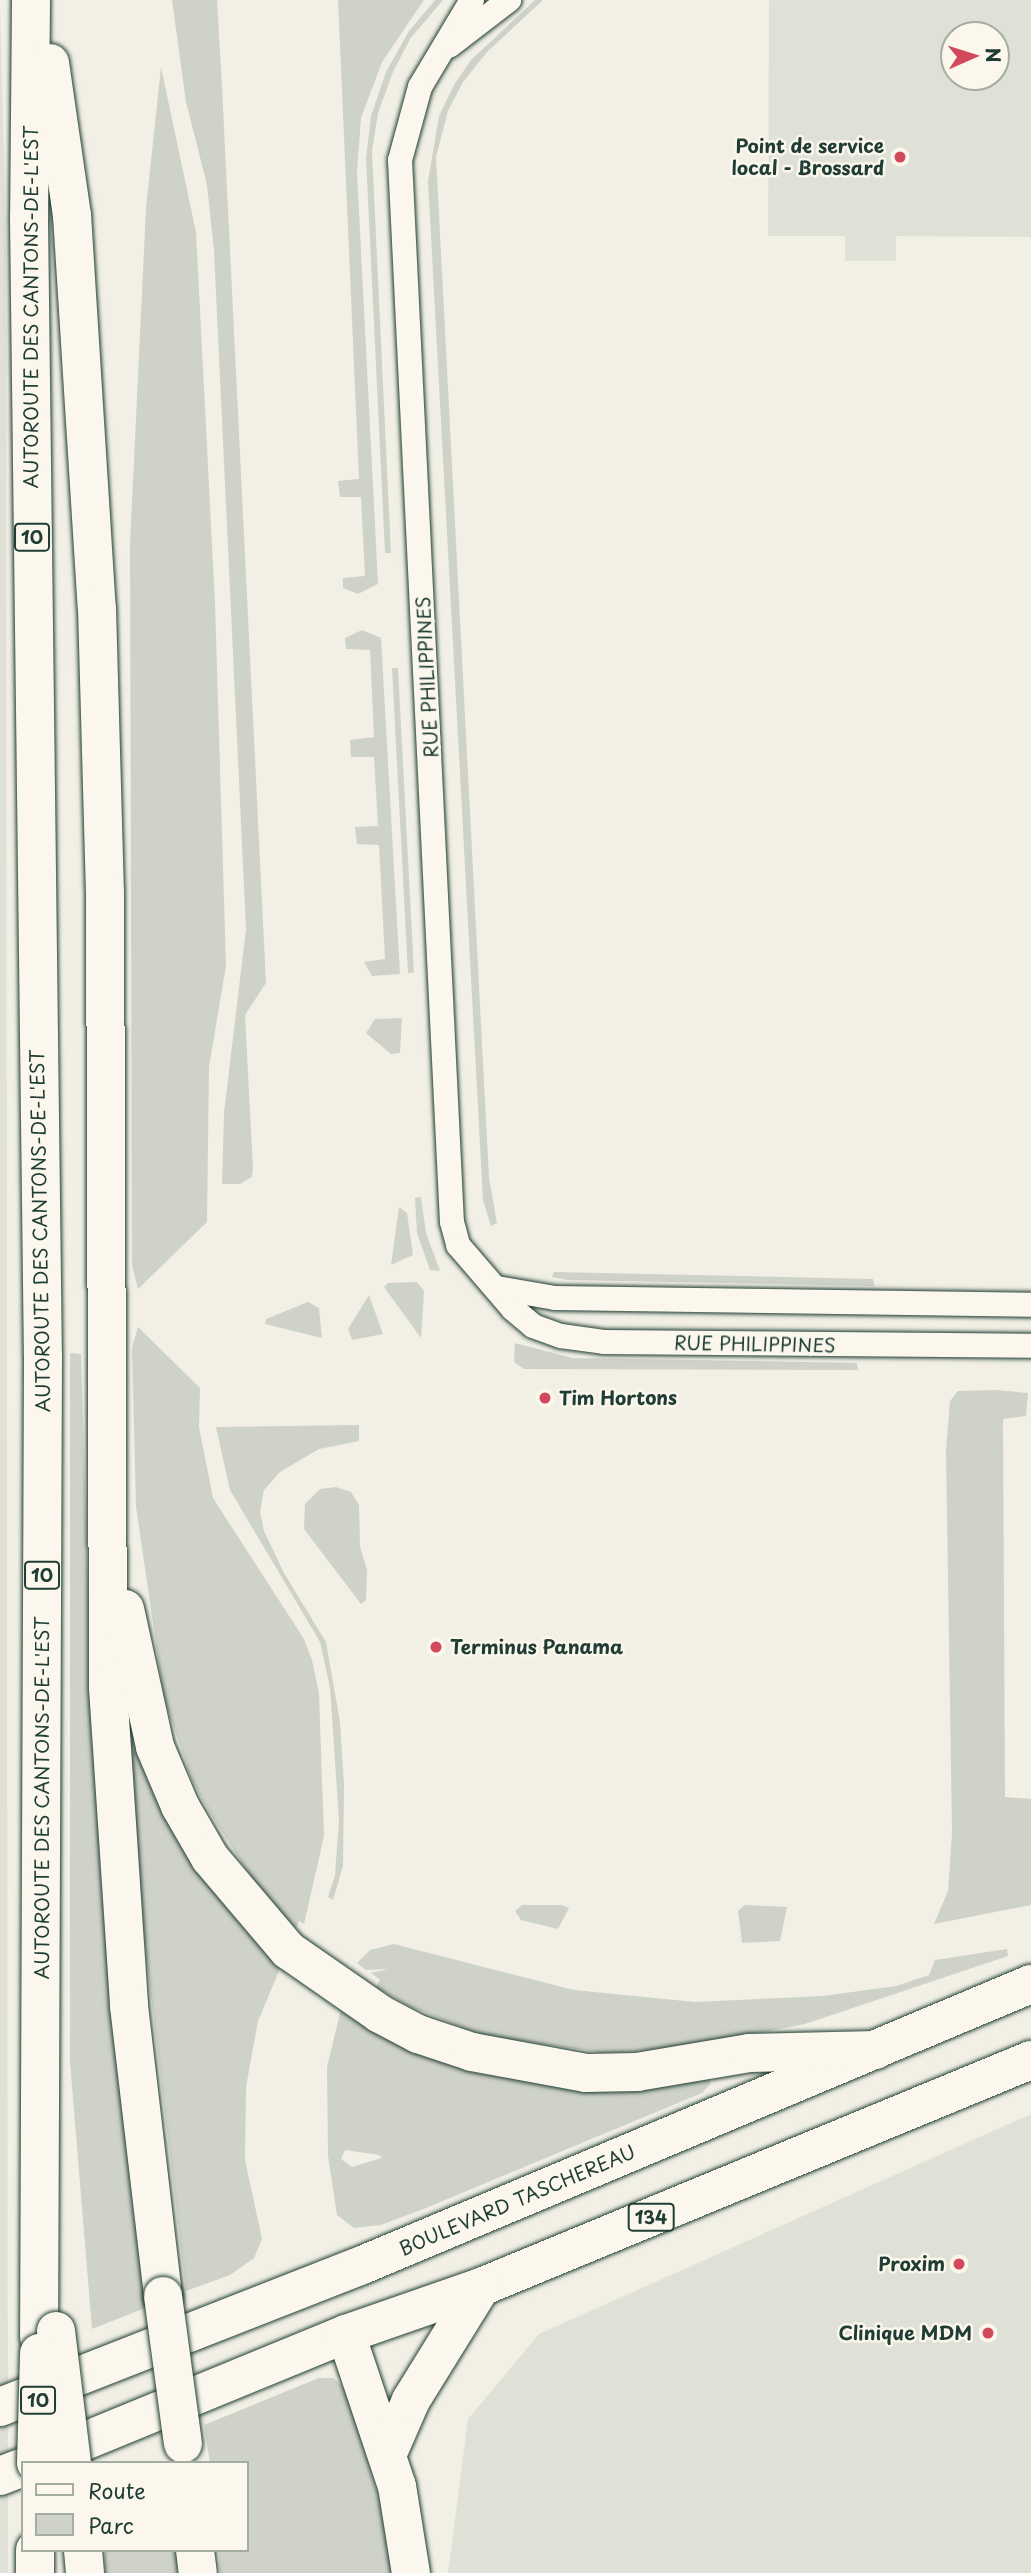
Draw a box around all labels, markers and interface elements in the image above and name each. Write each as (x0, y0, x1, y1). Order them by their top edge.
north arrow (940, 21, 1010, 91)
text: N (980, 47, 1008, 63)
street label: AUTOROUTE DES CANTONS-DE-L'EST (20, 124, 42, 490)
place label: Point de service local - Brossard (729, 135, 884, 179)
marker: Point de service local - Brossard (890, 147, 910, 167)
road number: 10 (13, 522, 51, 552)
street label: RUE PHILIPPINES (411, 595, 443, 759)
street label: AUTOROUTE DES CANTONS-DE-L'EST (25, 1048, 55, 1414)
street label: RUE PHILIPPINES (674, 1331, 836, 1357)
place label: Tim Hortons (559, 1387, 678, 1409)
marker: Tim Hortons (537, 1390, 553, 1406)
road number: 10 (23, 1560, 61, 1590)
street label: AUTOROUTE DES CANTONS-DE-L'EST (31, 1615, 53, 1981)
place label: Terminus Panama (450, 1636, 623, 1658)
marker: Terminus Panama (428, 1639, 444, 1655)
street label: BOULEVARD TASCHEREAU (395, 2140, 639, 2260)
road number: 134 (626, 2202, 676, 2232)
place label: Proxim (878, 2253, 945, 2275)
marker: Proxim (951, 2256, 967, 2272)
place label: Clinique MDM (838, 2322, 972, 2344)
marker: Clinique MDM (978, 2323, 998, 2343)
road number: 10 (19, 2386, 57, 2414)
legend (21, 2461, 248, 2552)
text: Route (88, 2474, 146, 2506)
text: Parc (88, 2509, 134, 2541)

